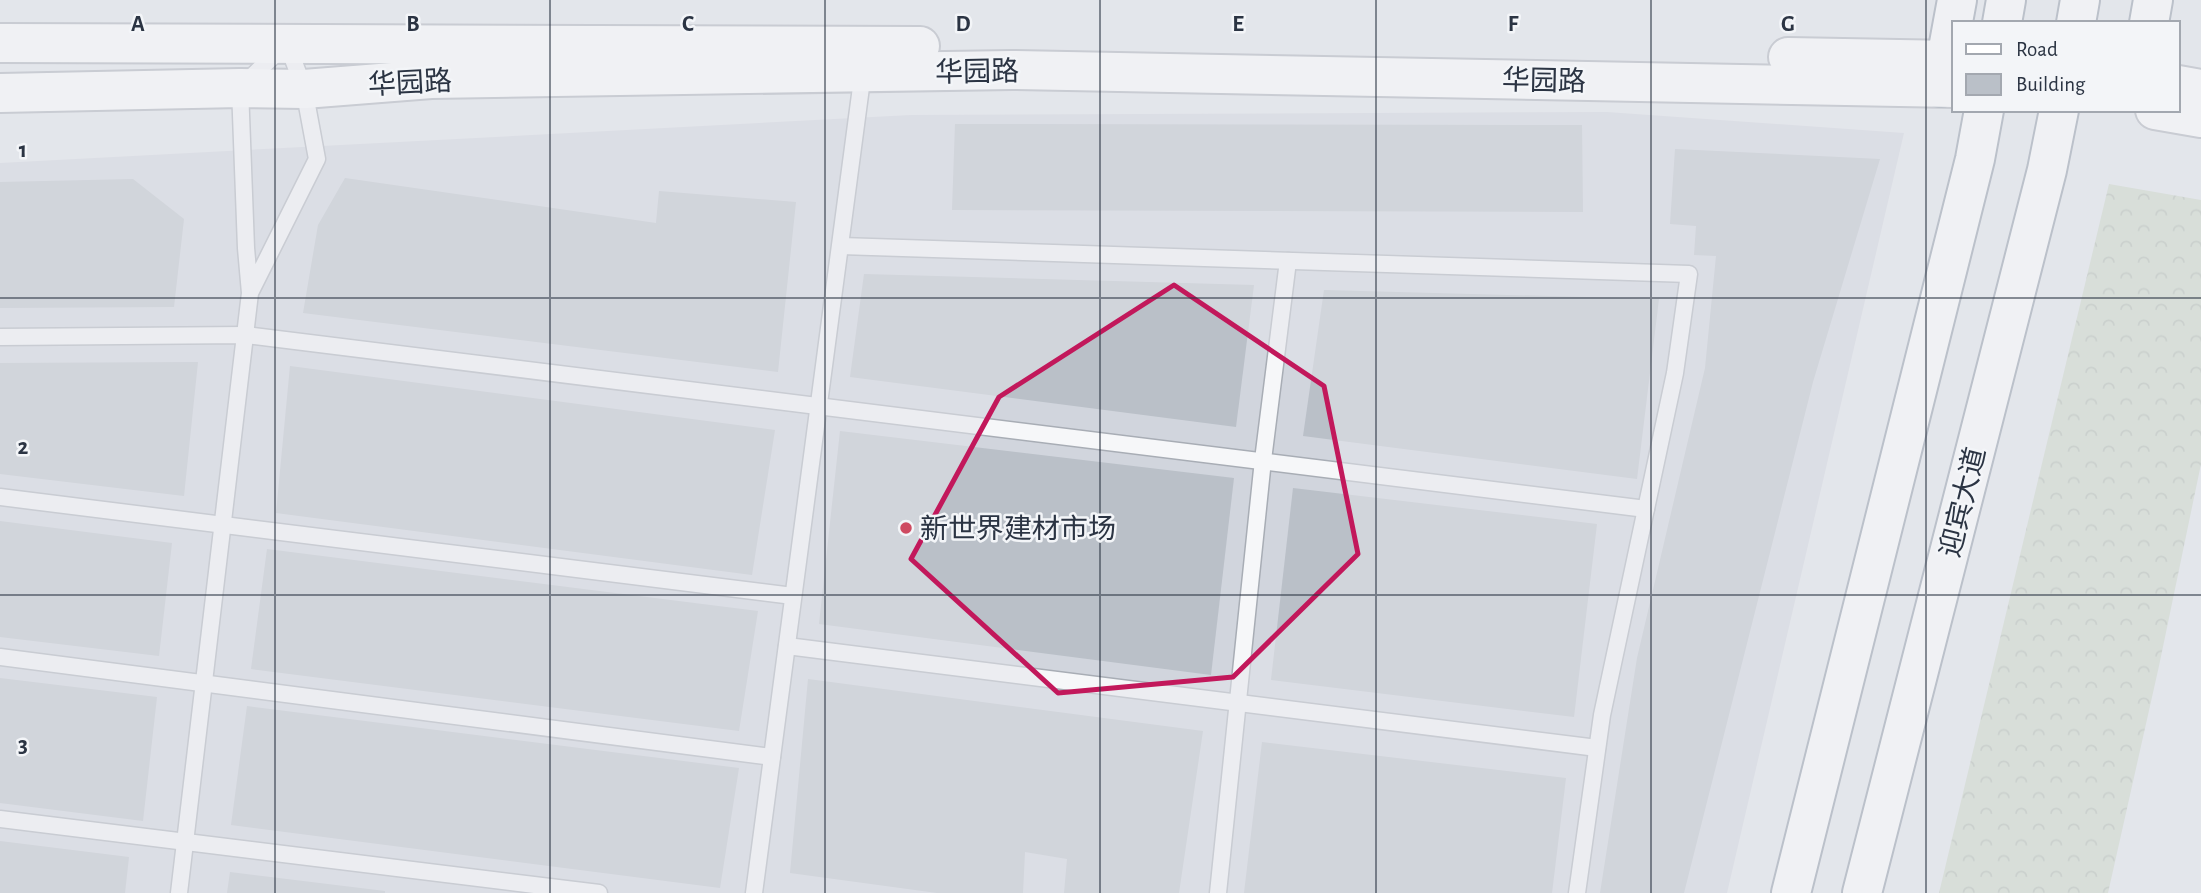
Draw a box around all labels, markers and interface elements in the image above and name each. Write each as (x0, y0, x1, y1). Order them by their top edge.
text: A (131, 13, 145, 36)
text: B (406, 13, 420, 36)
text: C (682, 13, 694, 36)
text: D (955, 13, 971, 36)
text: E (1232, 13, 1244, 36)
text: F (1508, 13, 1519, 36)
text: G (1781, 13, 1795, 36)
legend (1952, 21, 2180, 112)
text: Road (2016, 39, 2058, 60)
street label: 华园路 (935, 56, 1019, 88)
street label: 华园路 (1502, 65, 1586, 97)
street label: 华园路 (367, 66, 453, 100)
text: Building (2016, 74, 2086, 95)
text: 1 (19, 139, 27, 162)
text: 2 (18, 436, 29, 459)
street label: 迎宾大道 (1935, 444, 1991, 560)
place label: 新世界建材市场 (920, 514, 1116, 544)
marker: 新世界建材市场 (898, 520, 914, 536)
text: 3 (18, 734, 28, 757)

